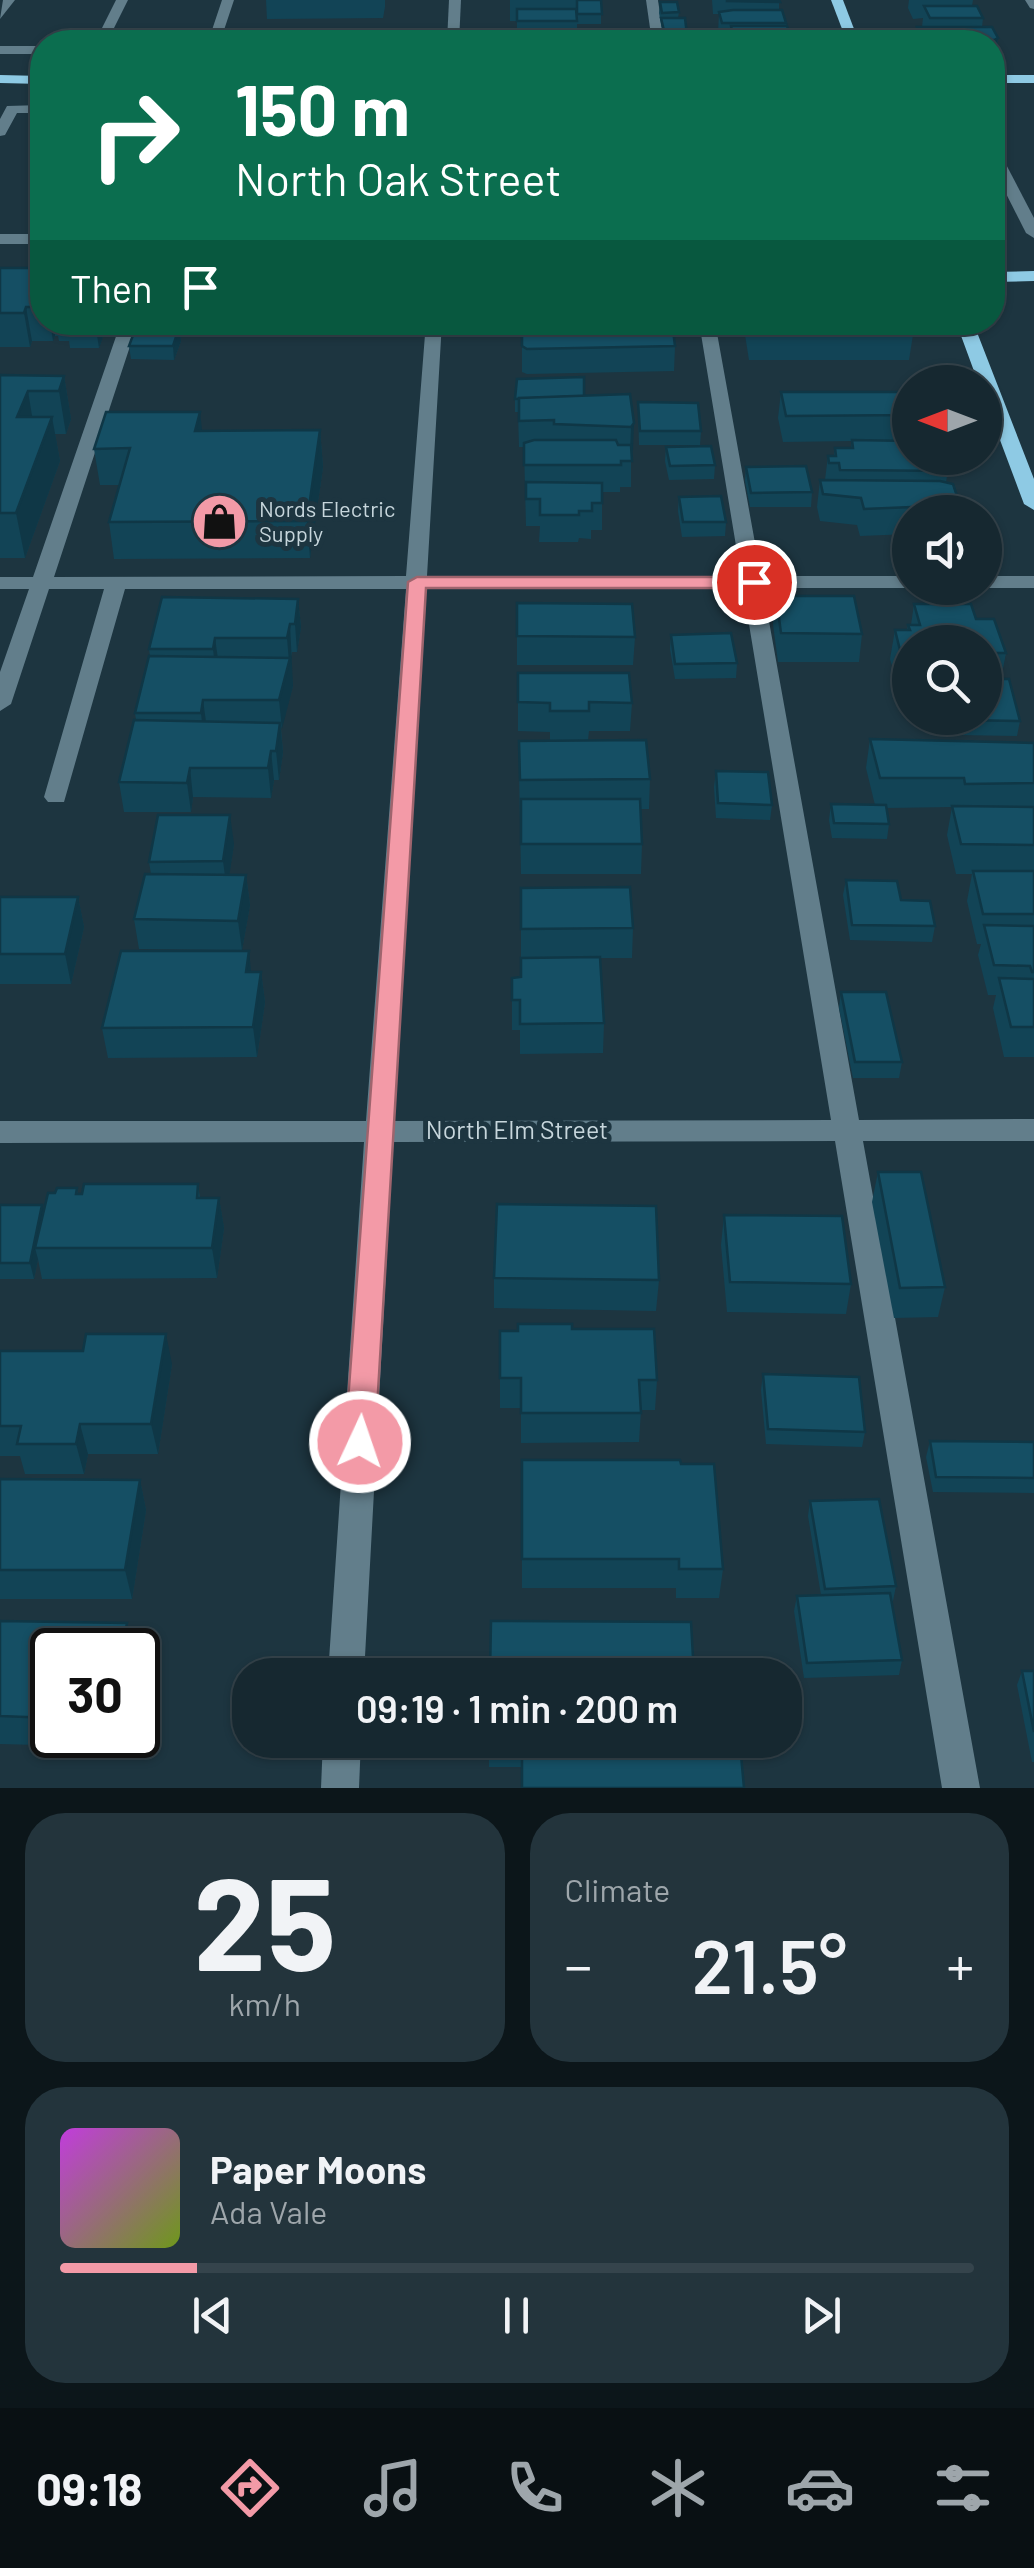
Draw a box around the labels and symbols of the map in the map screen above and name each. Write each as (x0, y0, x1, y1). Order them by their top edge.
north arrow (892, 365, 1002, 475)
shop icon: Nords Electric Supply (190, 492, 250, 552)
place label: Nords Electric Supply (259, 495, 395, 546)
pin (712, 540, 797, 625)
street label: North Elm Street (426, 1114, 608, 1144)
position arrow (308, 1390, 412, 1494)
speed limit sign: 30 (30, 1628, 160, 1758)

